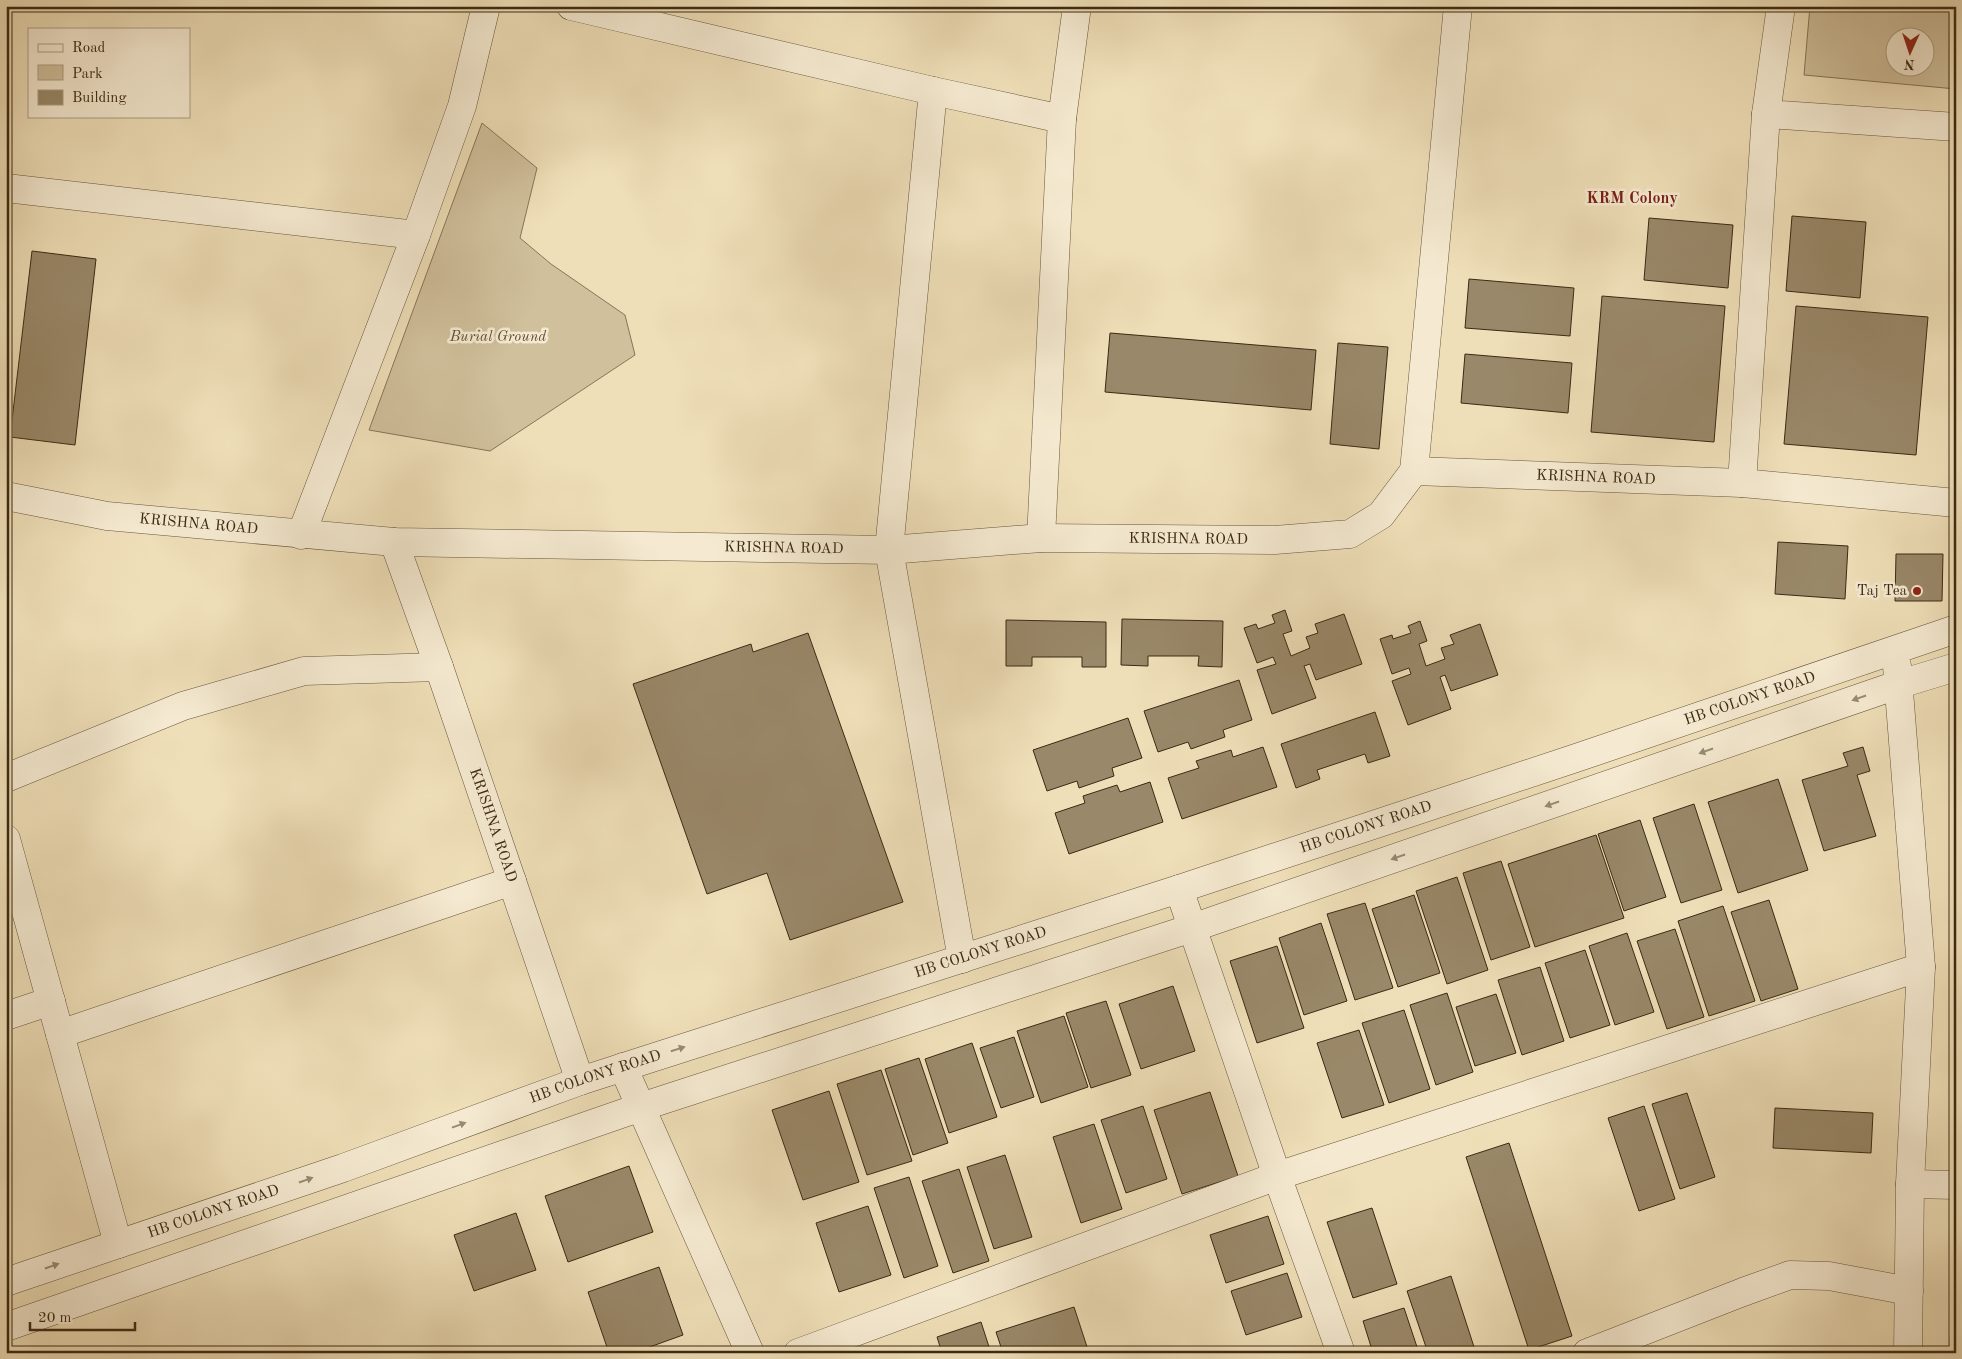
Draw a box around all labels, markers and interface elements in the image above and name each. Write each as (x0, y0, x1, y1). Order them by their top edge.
legend (28, 28, 190, 118)
north arrow (1884, 28, 1934, 78)
text: Road (72, 41, 106, 56)
text: N (1903, 57, 1915, 71)
text: Park (72, 67, 103, 82)
text: Building (72, 91, 127, 106)
district label: KRM Colony (1586, 191, 1678, 207)
park label: Burial Ground (449, 330, 547, 345)
street label: KRISHNA ROAD (1536, 468, 1656, 487)
street label: KRISHNA ROAD (139, 511, 259, 537)
street label: KRISHNA ROAD (1129, 531, 1248, 547)
street label: KRISHNA ROAD (724, 540, 844, 557)
place label: Taj Tea (1857, 584, 1908, 599)
marker: Taj Tea (1911, 585, 1923, 597)
street label: HB COLONY ROAD (1682, 670, 1818, 728)
one-way arrow (1852, 695, 1867, 702)
one-way arrow (1698, 748, 1713, 755)
street label: KRISHNA ROAD (467, 766, 519, 884)
street label: HB COLONY ROAD (1298, 799, 1434, 856)
one-way arrow (1544, 800, 1559, 808)
one-way arrow (1391, 854, 1406, 861)
street label: HB COLONY ROAD (913, 924, 1049, 981)
one-way arrow (671, 1045, 686, 1052)
street label: HB COLONY ROAD (528, 1048, 663, 1106)
one-way arrow (451, 1121, 466, 1128)
one-way arrow (298, 1176, 313, 1183)
street label: HB COLONY ROAD (146, 1183, 281, 1241)
one-way arrow (45, 1262, 60, 1269)
scale bar (30, 1299, 135, 1331)
text: 20 m (38, 1311, 72, 1326)

